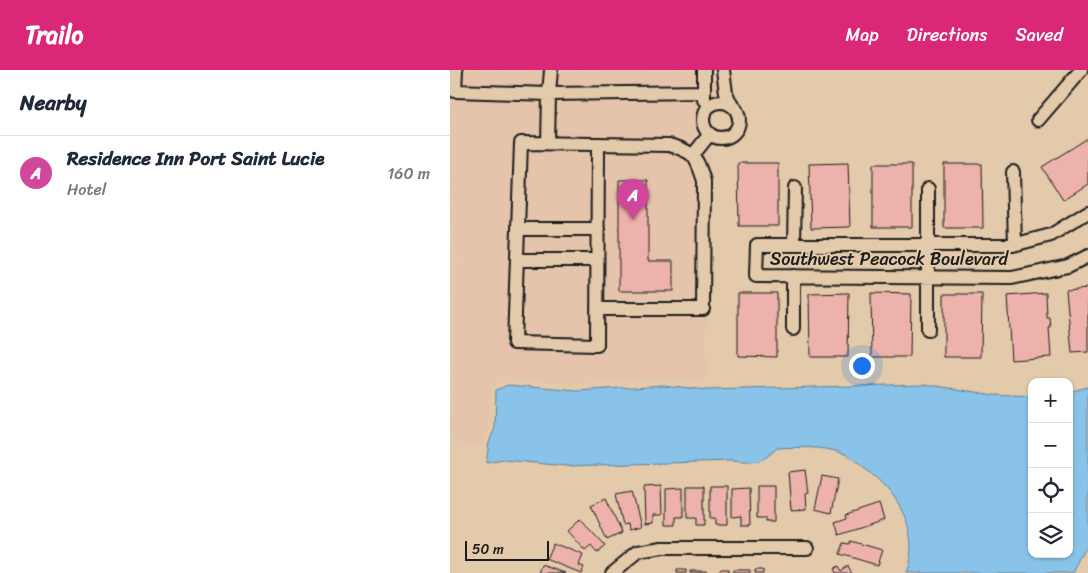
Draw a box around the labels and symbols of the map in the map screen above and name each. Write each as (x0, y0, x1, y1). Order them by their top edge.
pin: A (617, 179, 649, 220)
street label: Southwest Peacock Boulevard (770, 243, 1009, 275)
your location (849, 353, 875, 379)
scale bar (465, 538, 549, 561)

